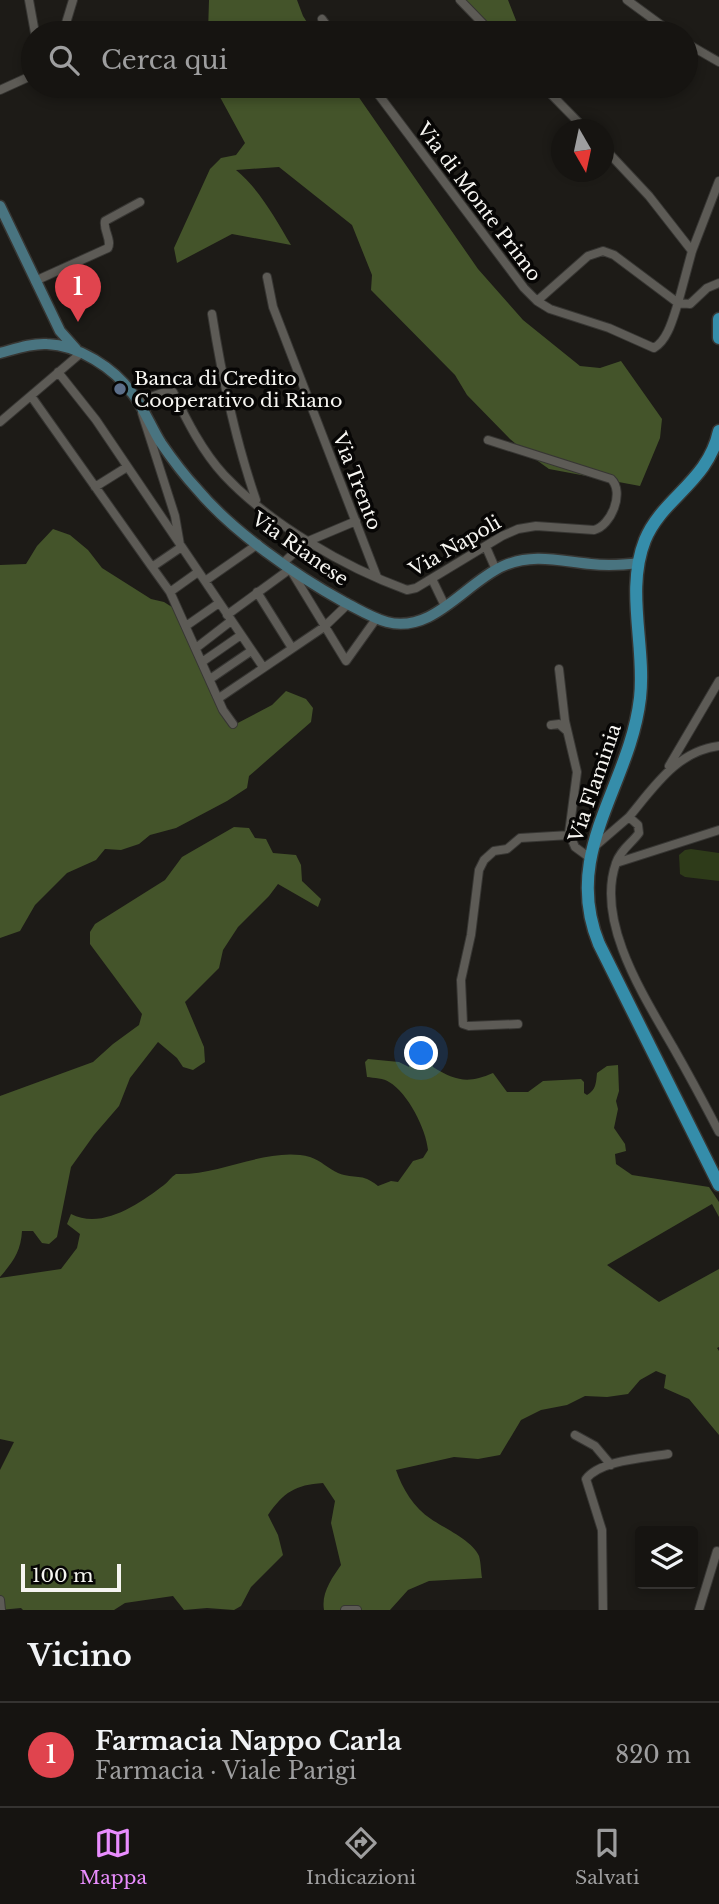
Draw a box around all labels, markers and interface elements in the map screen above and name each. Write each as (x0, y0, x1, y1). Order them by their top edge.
search box (21, 21, 698, 98)
icon: search (45, 41, 83, 79)
text: Cerca qui (101, 44, 228, 76)
street label: Via di Monte Primo (411, 117, 546, 286)
north arrow (551, 119, 614, 182)
pin: 1 (55, 264, 101, 322)
place label: Banca di Credito Cooperativo di Riano (134, 367, 342, 412)
marker: Banca di Credito Cooperativo di Riano (112, 381, 128, 397)
street label: Via Trento (327, 428, 386, 533)
street label: Via Rianese (247, 507, 353, 591)
street label: Via Napoli (404, 510, 505, 582)
street label: Via Flaminia (564, 720, 626, 846)
your location (404, 1036, 438, 1070)
map controls (635, 1526, 698, 1589)
button: layers (635, 1526, 698, 1589)
scale bar (21, 1561, 121, 1593)
text: 100 m (32, 1564, 93, 1587)
text: Vicino (28, 1637, 132, 1674)
text: Farmacia Nappo Carla (95, 1725, 402, 1757)
text: 1 (46, 1741, 56, 1769)
text: 820 m (615, 1741, 691, 1769)
text: Farmacia · Viale Parigi (95, 1757, 357, 1785)
tab: Mappa (79, 1824, 147, 1889)
tab: Indicazioni (306, 1824, 416, 1889)
tab: Salvati (575, 1824, 640, 1889)

